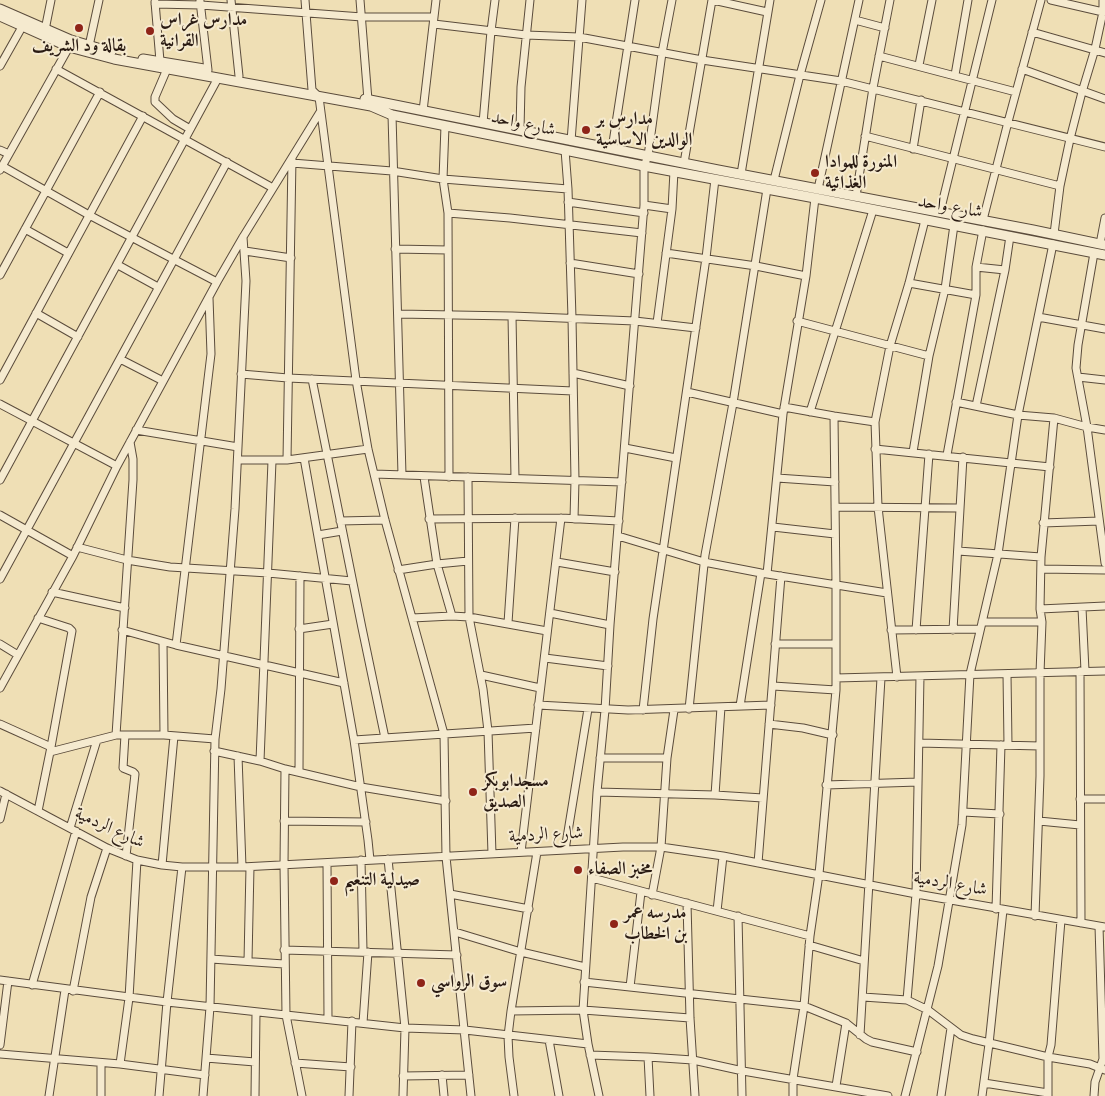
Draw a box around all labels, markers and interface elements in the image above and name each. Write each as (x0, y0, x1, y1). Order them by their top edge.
place label: مدارس غراس القرانية (160, 10, 247, 52)
marker: بقالة ود الشريف (73, 22, 85, 34)
marker: مدارس غراس القرانية (144, 25, 156, 37)
place label: بقالة ود الشريف (32, 36, 126, 58)
street label: شارع واحد (489, 108, 557, 142)
place label: مدارس بر الوالدين الاساسية (596, 109, 692, 152)
marker: مدارس بر الوالدين الاساسية (580, 124, 592, 136)
place label: المنورة للموادا الغذائية (825, 152, 897, 194)
marker: المنورة للموادا الغذائية (809, 167, 821, 179)
street label: شارع واحد (916, 192, 984, 224)
place label: مسجدابوبكر الصديق (483, 771, 549, 814)
marker: مسجدابوبكر الصديق (467, 786, 479, 798)
street label: شارع الردمية (71, 803, 147, 855)
street label: شارع الردمية (508, 823, 584, 849)
place label: مخبز الصفاء (588, 859, 652, 881)
marker: مخبز الصفاء (572, 864, 584, 876)
street label: شارع الردمية (911, 868, 989, 902)
place label: صيدلية التنعيم (344, 870, 420, 892)
marker: صيدلية التنعيم (328, 875, 340, 887)
place label: مدرسه عمر بن الخطاب (624, 903, 687, 946)
marker: مدرسه عمر بن الخطاب (608, 918, 620, 930)
place label: سوق الرواسي (431, 972, 507, 994)
marker: سوق الرواسي (415, 977, 427, 989)

